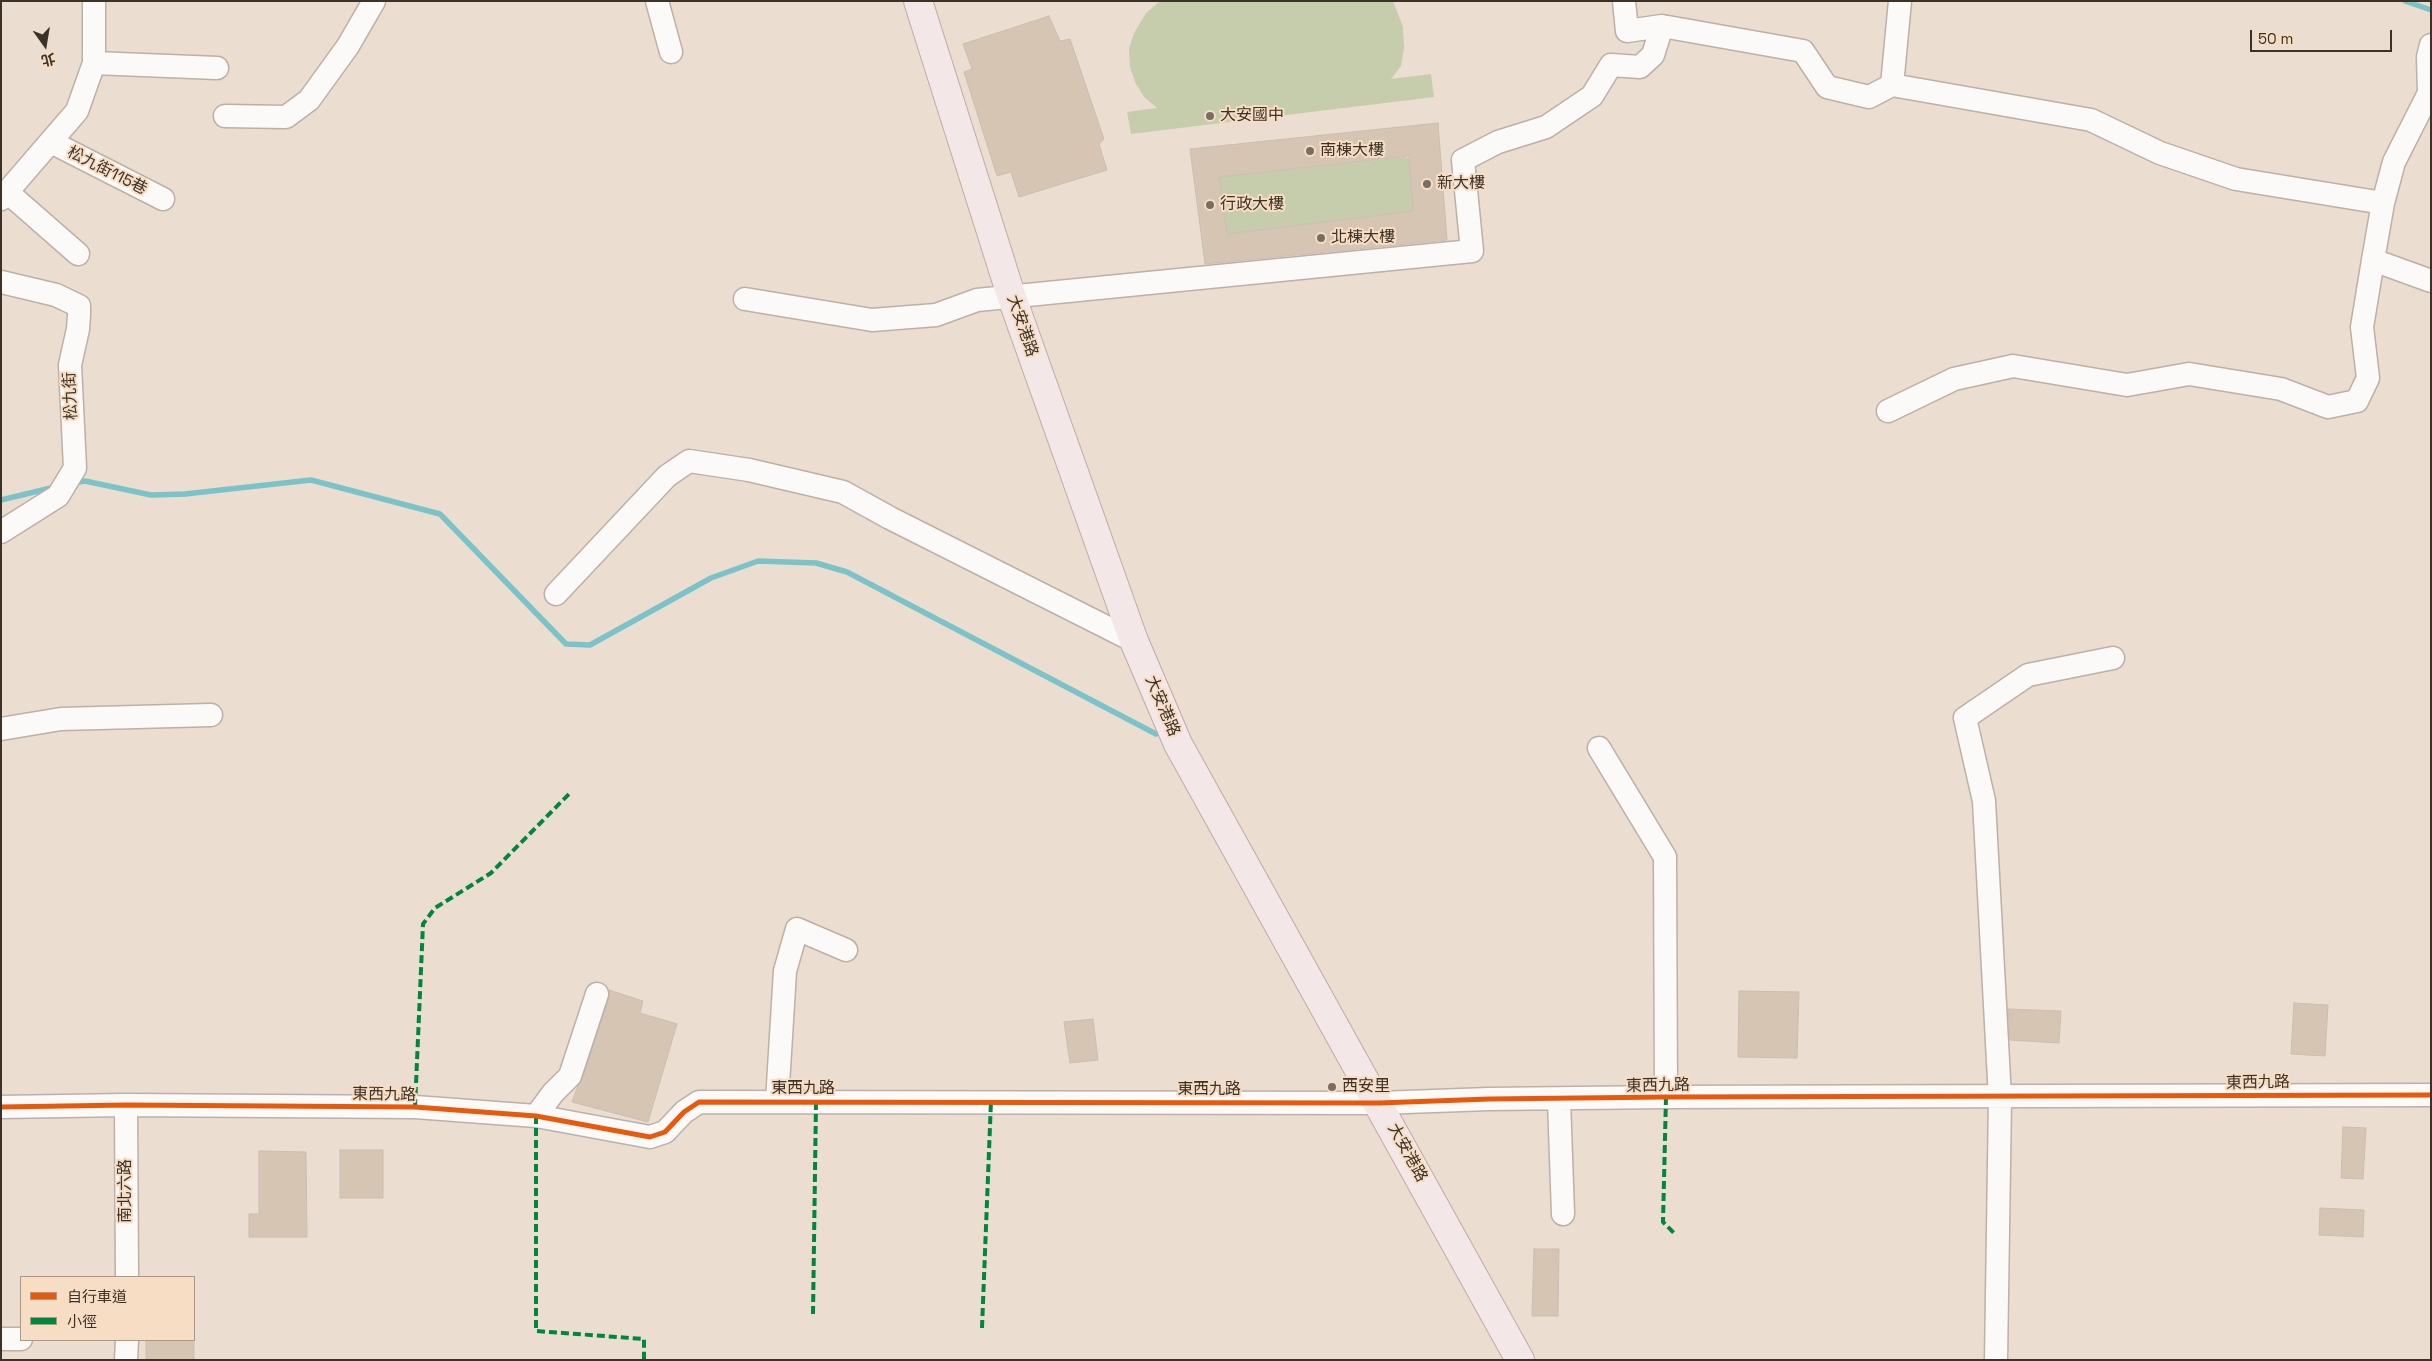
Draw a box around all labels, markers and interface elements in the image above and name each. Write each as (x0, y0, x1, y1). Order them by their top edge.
north arrow (20, 20, 70, 70)
scale bar (2252, 20, 2394, 52)
text: 50 m (2258, 29, 2293, 48)
text: 北 (40, 49, 57, 70)
place label: 大安國中 (1220, 106, 1284, 126)
marker: 大安國中 (1204, 110, 1216, 122)
place label: 南棟大樓 (1320, 141, 1384, 161)
street label: 松九街115巷 (64, 143, 150, 199)
marker: 南棟大樓 (1304, 145, 1316, 157)
place label: 新大樓 (1437, 174, 1485, 194)
marker: 新大樓 (1421, 178, 1433, 190)
place label: 行政大樓 (1220, 195, 1284, 215)
marker: 行政大樓 (1204, 199, 1216, 211)
place label: 北棟大樓 (1331, 228, 1395, 248)
marker: 北棟大樓 (1315, 232, 1327, 244)
street label: 大安港路 (1003, 293, 1041, 359)
street label: 松九街 (60, 372, 82, 420)
street label: 大安港路 (1141, 673, 1183, 739)
street label: 東西九路 (2226, 1073, 2290, 1093)
street label: 東西九路 (1626, 1076, 1690, 1096)
place label: 西安里 (1342, 1077, 1390, 1097)
street label: 東西九路 (771, 1079, 835, 1099)
street label: 東西九路 (1177, 1080, 1241, 1100)
marker: 西安里 (1326, 1081, 1338, 1093)
street label: 東西九路 (352, 1085, 416, 1105)
street label: 大安港路 (1383, 1120, 1431, 1186)
street label: 南北六路 (116, 1159, 136, 1223)
legend (20, 1276, 195, 1341)
text: 自行車道 (67, 1287, 127, 1306)
text: 小徑 (67, 1312, 97, 1331)

